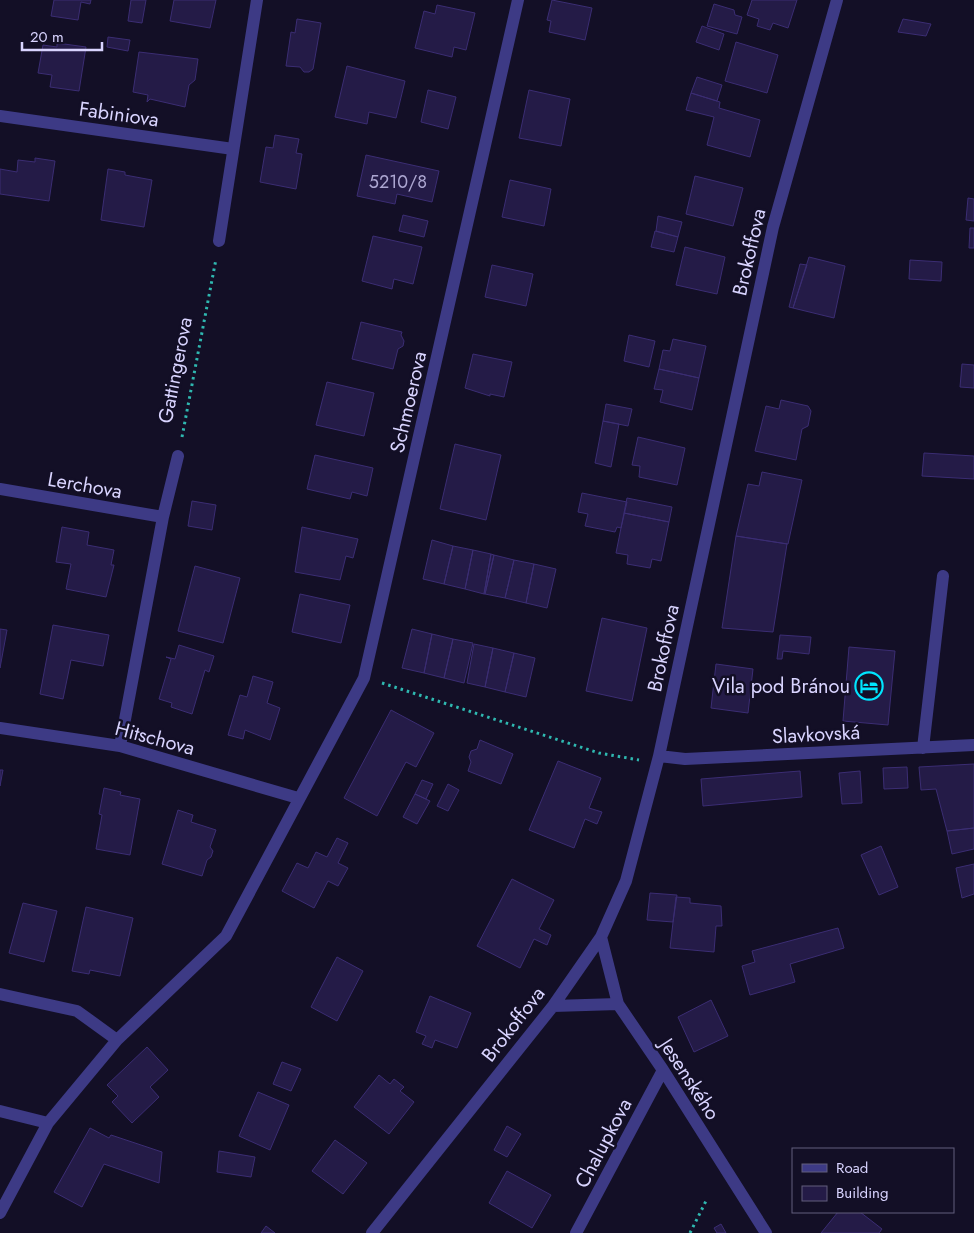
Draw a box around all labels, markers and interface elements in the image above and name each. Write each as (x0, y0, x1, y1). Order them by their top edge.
scale bar (22, 20, 102, 52)
text: 20 m (30, 26, 64, 48)
street label: Fabiniova (77, 95, 161, 134)
house number: 5210/8 (369, 169, 427, 195)
street label: Brokoffova (725, 206, 774, 299)
street label: Gattingerova (151, 314, 200, 426)
street label: Schmoerova (383, 348, 434, 456)
street label: Lerchova (45, 465, 124, 506)
street label: Brokoffova (640, 602, 687, 694)
hotel icon: Vila pod Bránou (854, 671, 884, 701)
place label: Vila pod Bránou (712, 672, 850, 701)
street label: Hitschova (112, 714, 198, 763)
street label: Slavkovská (771, 718, 861, 751)
street label: Brokoffova (475, 980, 552, 1068)
street label: Jesenského (651, 1030, 727, 1126)
street label: Chalupkova (568, 1093, 639, 1193)
legend (792, 1148, 954, 1213)
text: Road (836, 1157, 868, 1179)
text: Building (836, 1182, 888, 1204)

